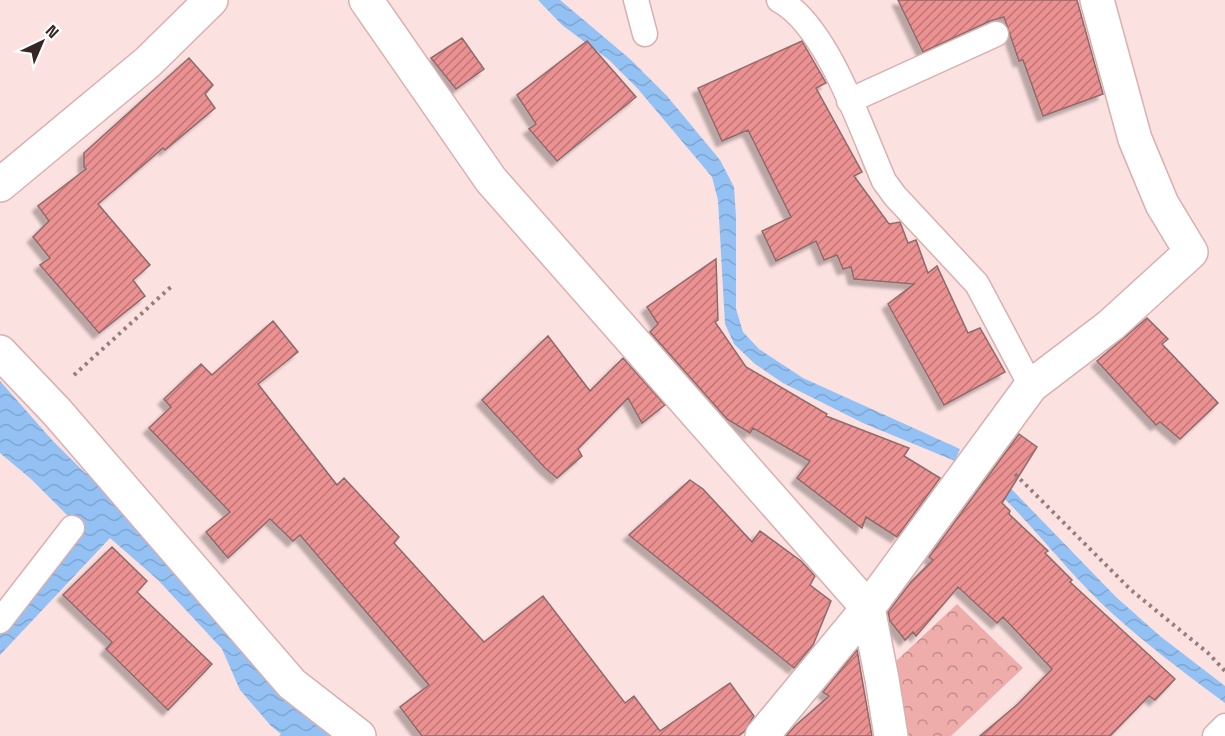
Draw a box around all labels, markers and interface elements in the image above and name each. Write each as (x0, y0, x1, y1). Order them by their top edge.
north arrow (12, 12, 72, 72)
text: N (41, 20, 63, 43)

